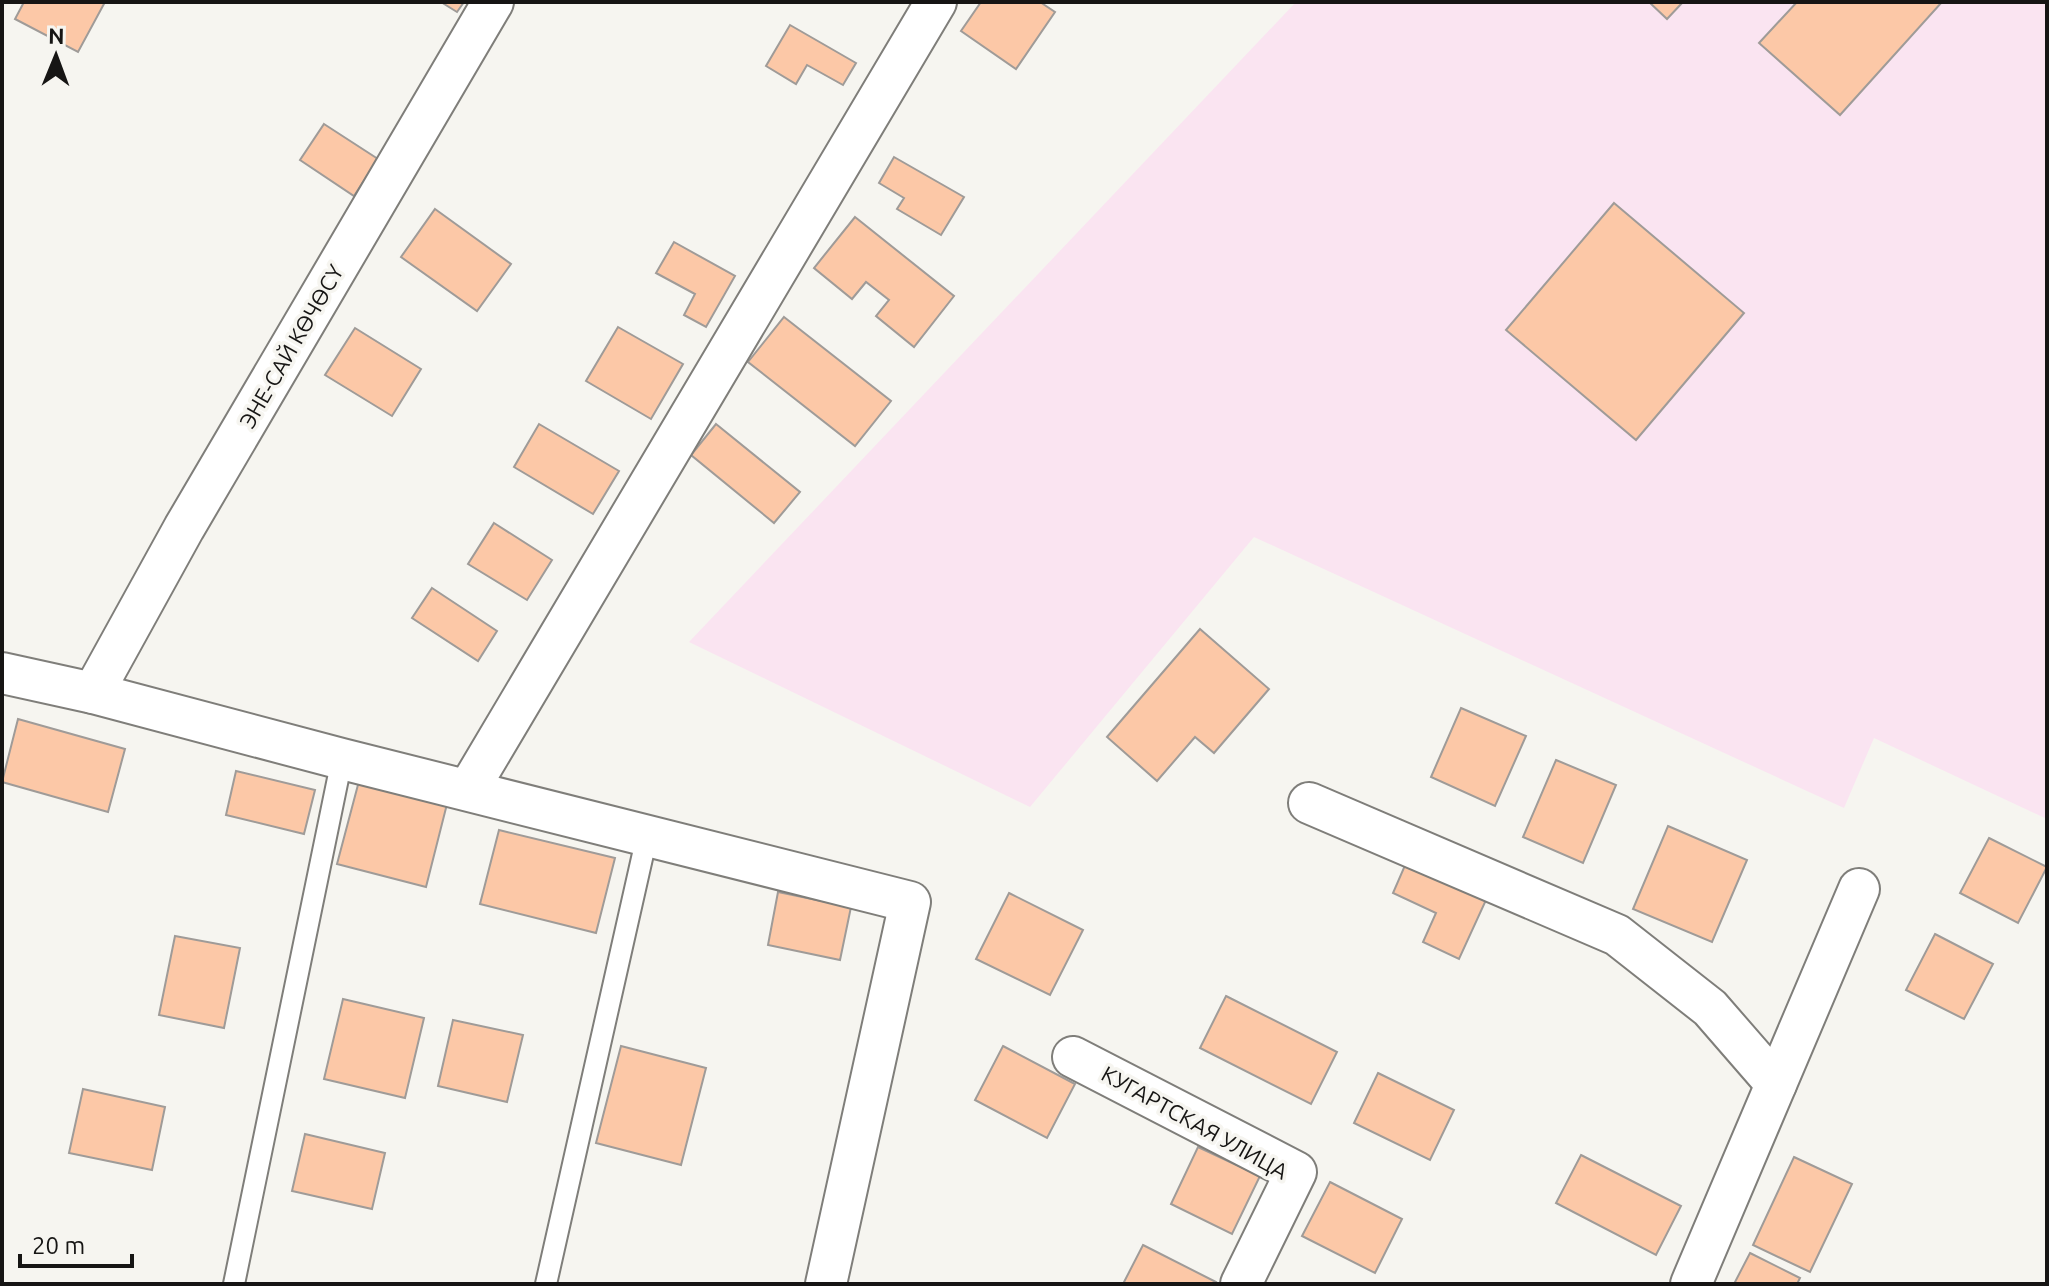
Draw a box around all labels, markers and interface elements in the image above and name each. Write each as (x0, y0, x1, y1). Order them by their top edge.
north arrow (16, 16, 96, 96)
text: N (48, 23, 65, 48)
street label: ЭНЕ-САЙ КӨЧӨСҮ (234, 260, 348, 432)
street label: КУГАРТСКАЯ УЛИЦА (1098, 1060, 1293, 1184)
scale bar (20, 1218, 132, 1268)
text: 20 m (32, 1232, 85, 1259)

